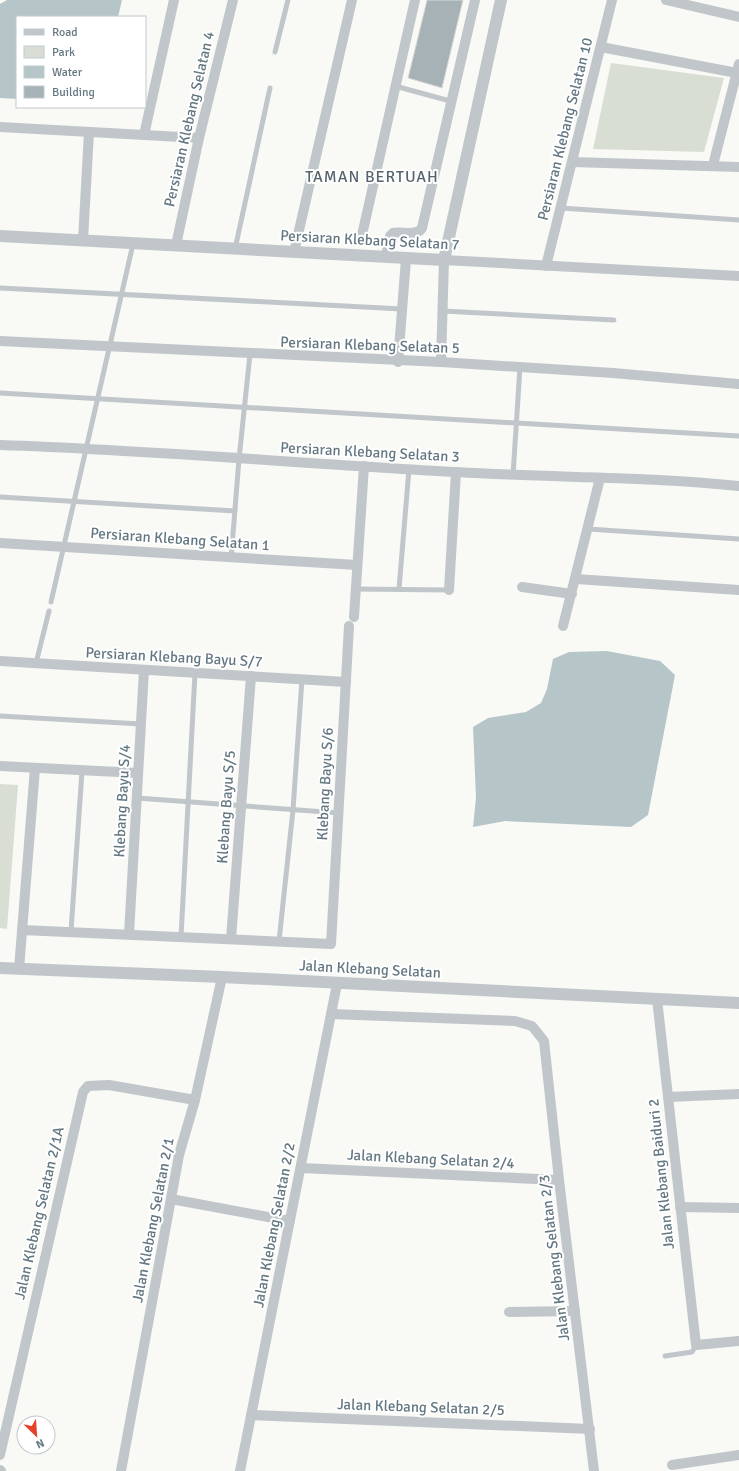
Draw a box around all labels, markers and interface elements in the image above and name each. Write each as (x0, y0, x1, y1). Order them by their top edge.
legend (16, 16, 146, 108)
text: Road (52, 25, 78, 40)
street label: Persiaran Klebang Selatan 4 (160, 29, 218, 209)
street label: Persiaran Klebang Selatan 10 (534, 36, 596, 222)
text: Park (52, 45, 75, 60)
text: Water (52, 65, 83, 80)
text: Building (52, 85, 95, 100)
district label: TAMAN BERTUAH (305, 167, 439, 187)
street label: Persiaran Klebang Selatan 7 (280, 226, 460, 254)
street label: Persiaran Klebang Selatan 5 (280, 333, 460, 357)
street label: Persiaran Klebang Selatan 3 (280, 438, 460, 466)
street label: Persiaran Klebang Selatan 1 (90, 524, 270, 554)
street label: Persiaran Klebang Bayu S/7 (85, 643, 263, 671)
street label: Klebang Bayu S/6 (313, 727, 337, 841)
street label: Klebang Bayu S/4 (110, 744, 134, 858)
street label: Klebang Bayu S/5 (213, 750, 239, 864)
street label: Jalan Klebang Selatan (299, 956, 441, 982)
street label: Jalan Klebang Baiduri 2 (644, 1098, 678, 1250)
street label: Jalan Klebang Selatan 2/1A (10, 1125, 68, 1301)
street label: Jalan Klebang Selatan 2/1 (128, 1136, 178, 1304)
street label: Jalan Klebang Selatan 2/2 (249, 1141, 299, 1309)
street label: Jalan Klebang Selatan 2/4 (347, 1146, 515, 1172)
street label: Jalan Klebang Selatan 2/3 (535, 1174, 573, 1342)
street label: Jalan Klebang Selatan 2/5 (337, 1395, 505, 1419)
north arrow (16, 1415, 56, 1455)
text: N (34, 1436, 46, 1451)

